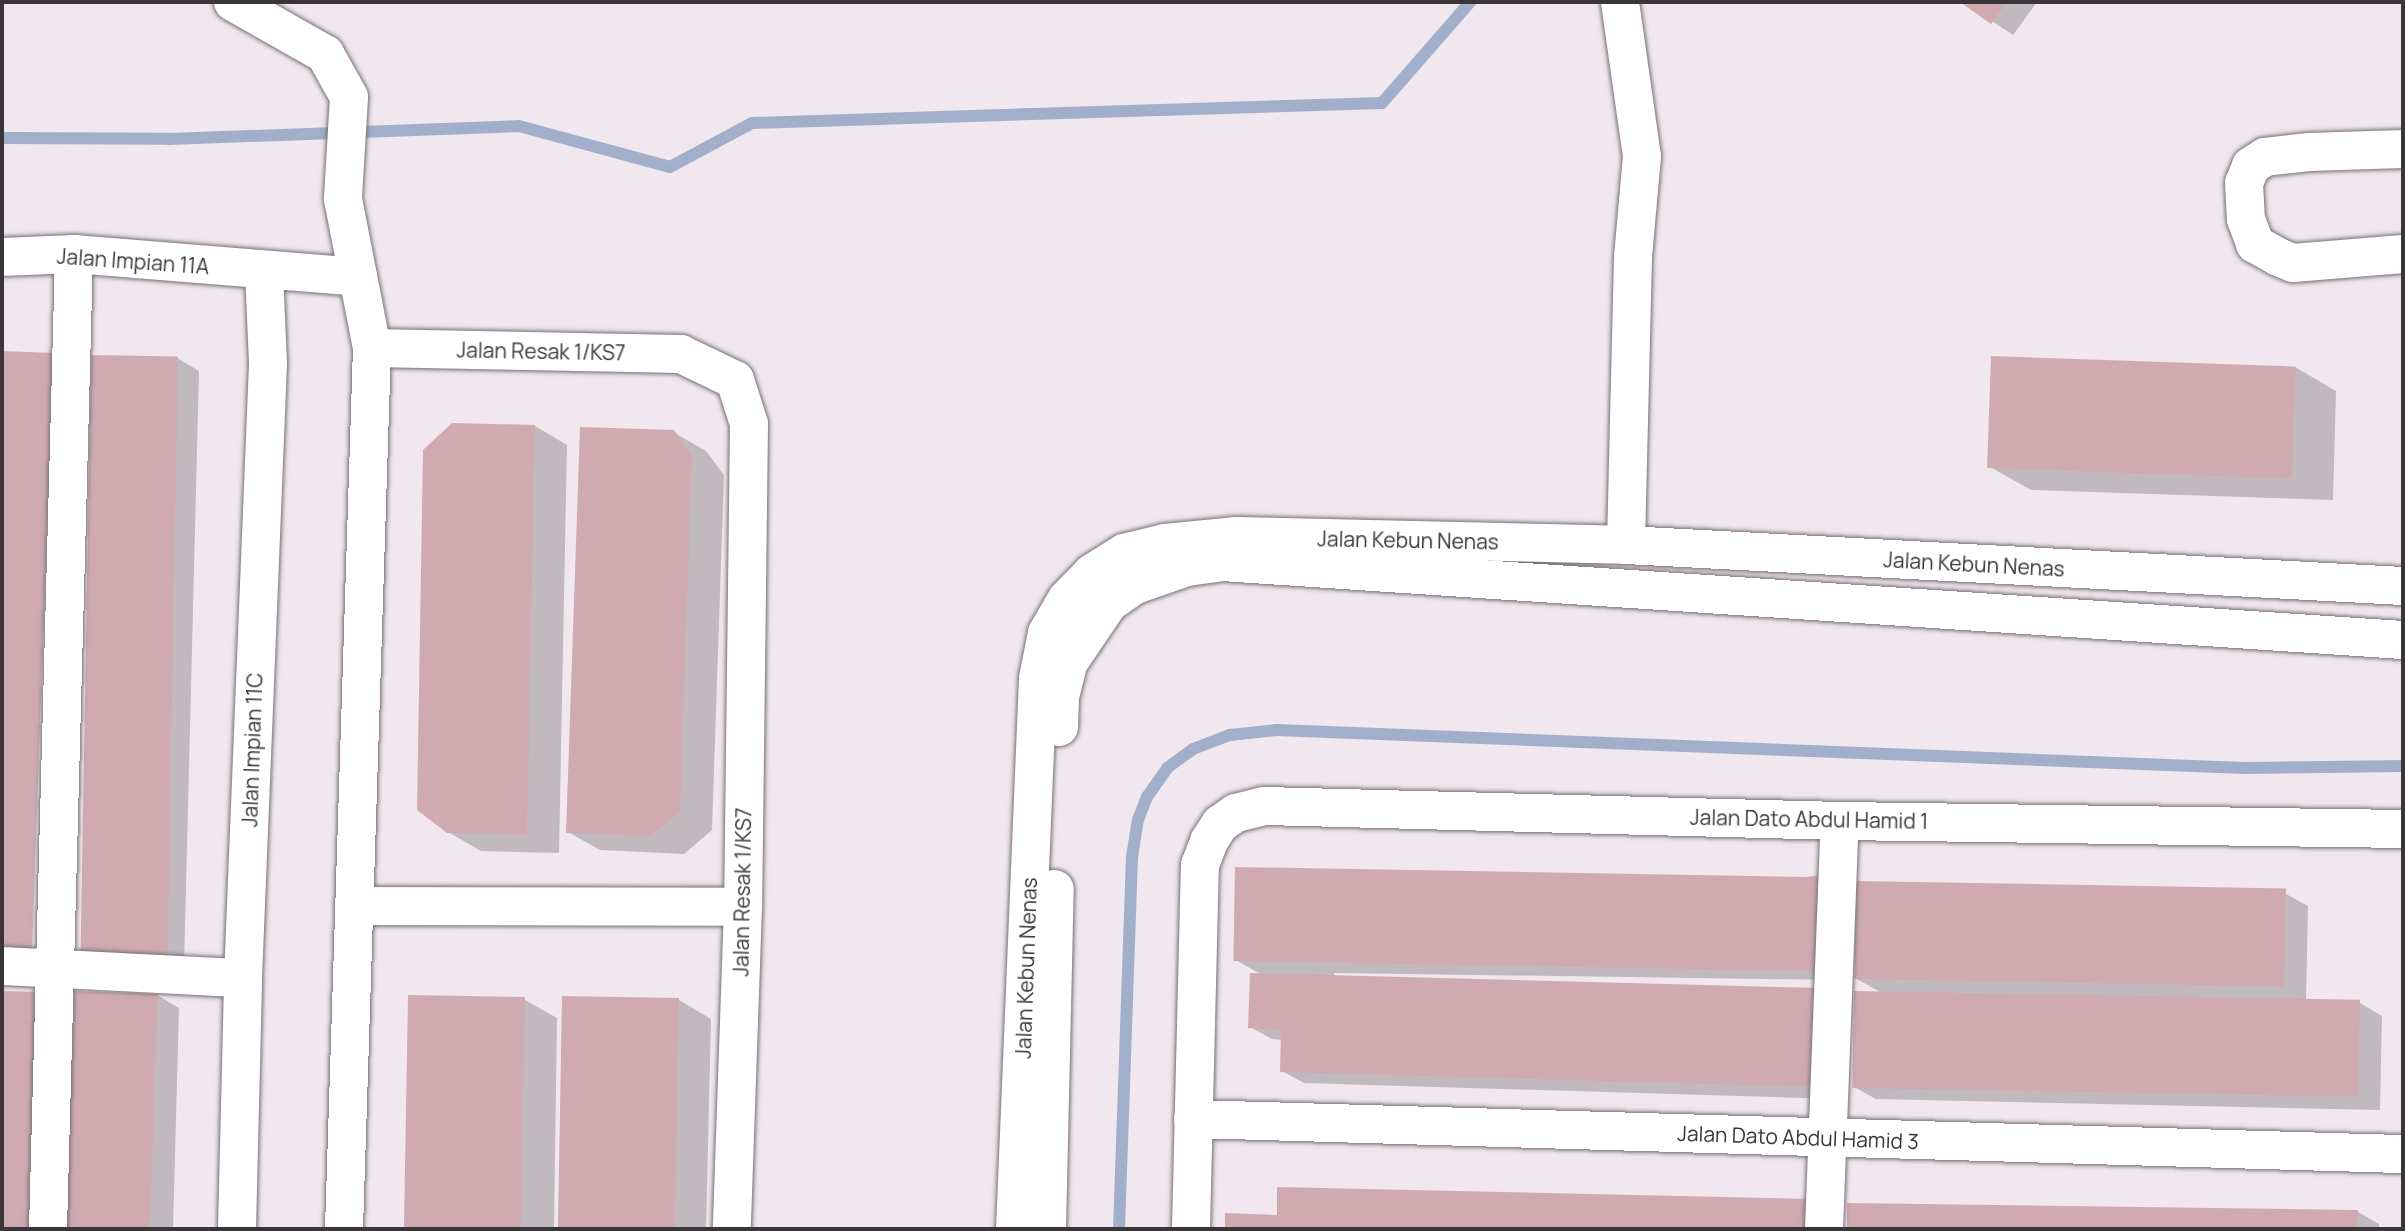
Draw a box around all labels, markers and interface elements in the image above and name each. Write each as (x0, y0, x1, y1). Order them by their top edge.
street label: Jalan Impian 11A (56, 243, 210, 279)
street label: Jalan Resak 1/KS7 (456, 337, 626, 365)
street label: Jalan Kebun Nenas (1317, 526, 1499, 554)
street label: Jalan Kebun Nenas (1883, 547, 2065, 581)
street label: Jalan Impian 11C (237, 672, 267, 828)
street label: Jalan Dato Abdul Hamid 1 (1690, 804, 1928, 834)
street label: Jalan Resak 1/KS7 (728, 807, 756, 977)
street label: Jalan Kebun Nenas (1010, 877, 1042, 1059)
street label: Jalan Dato Abdul Hamid 3 (1677, 1120, 1919, 1154)

